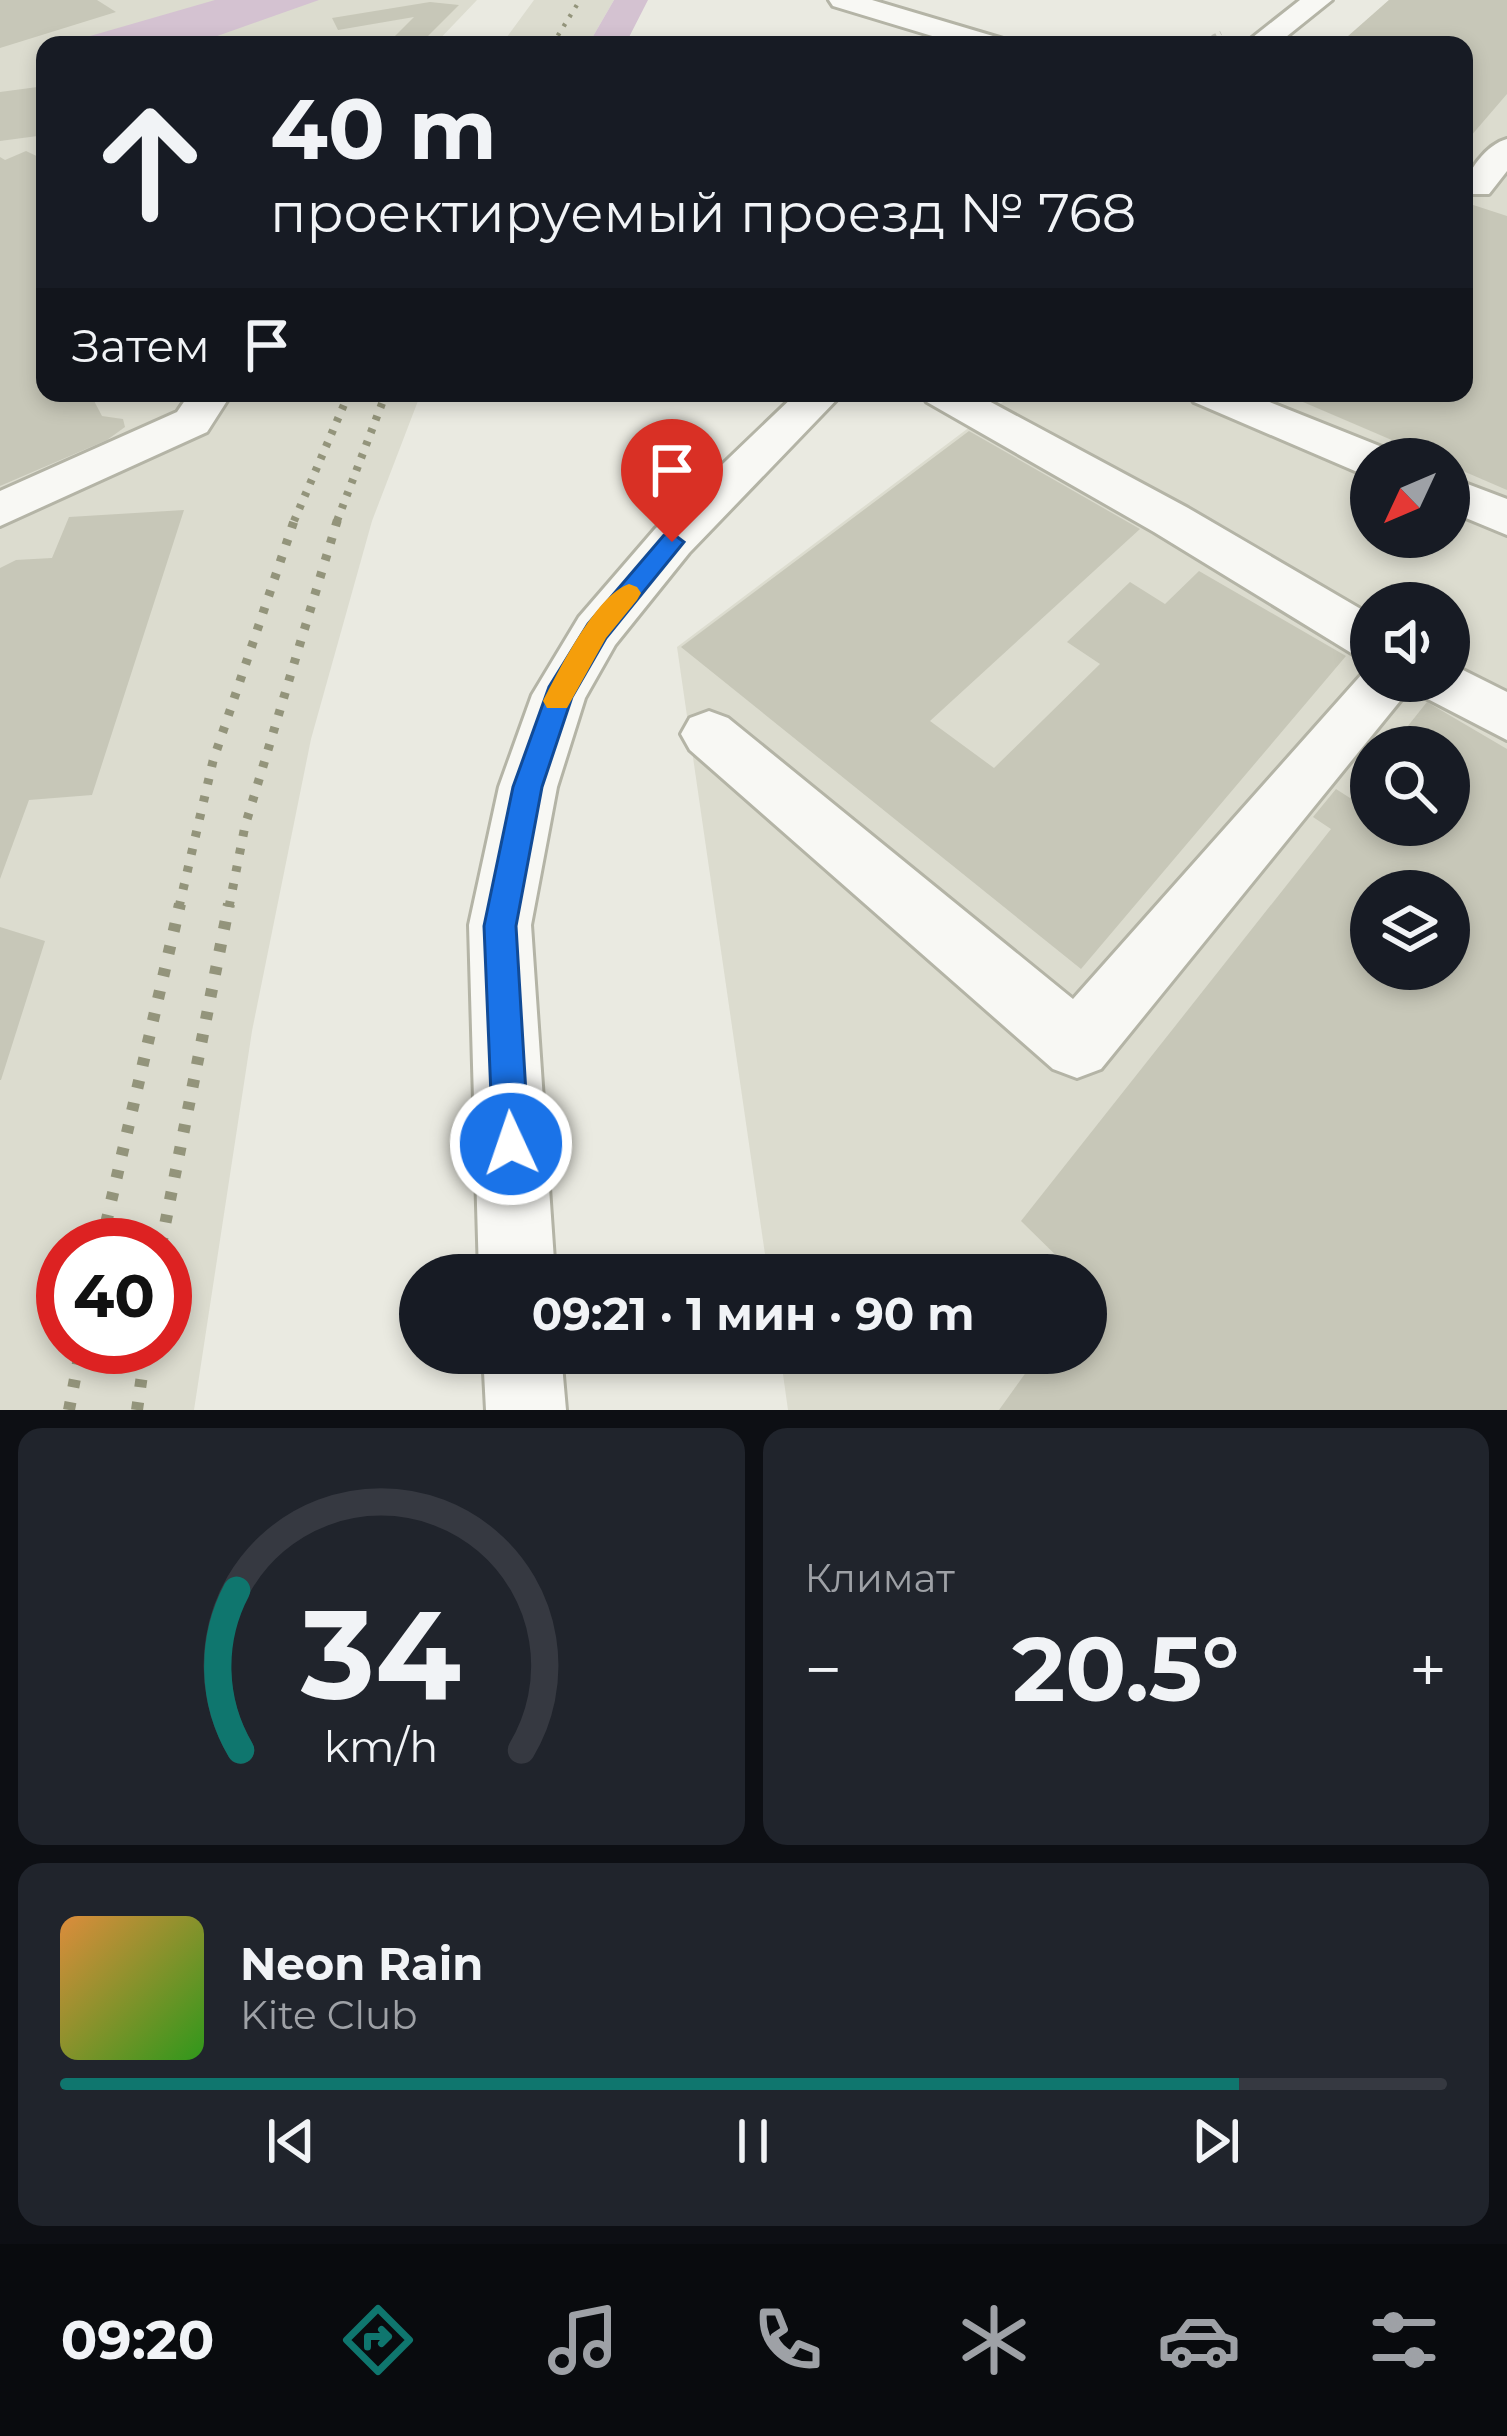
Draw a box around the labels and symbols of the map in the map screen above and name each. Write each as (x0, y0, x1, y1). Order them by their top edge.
pin (621, 419, 723, 542)
north arrow (1350, 438, 1470, 558)
position arrow (448, 1081, 574, 1207)
speed limit sign: 40 (36, 1218, 192, 1374)

